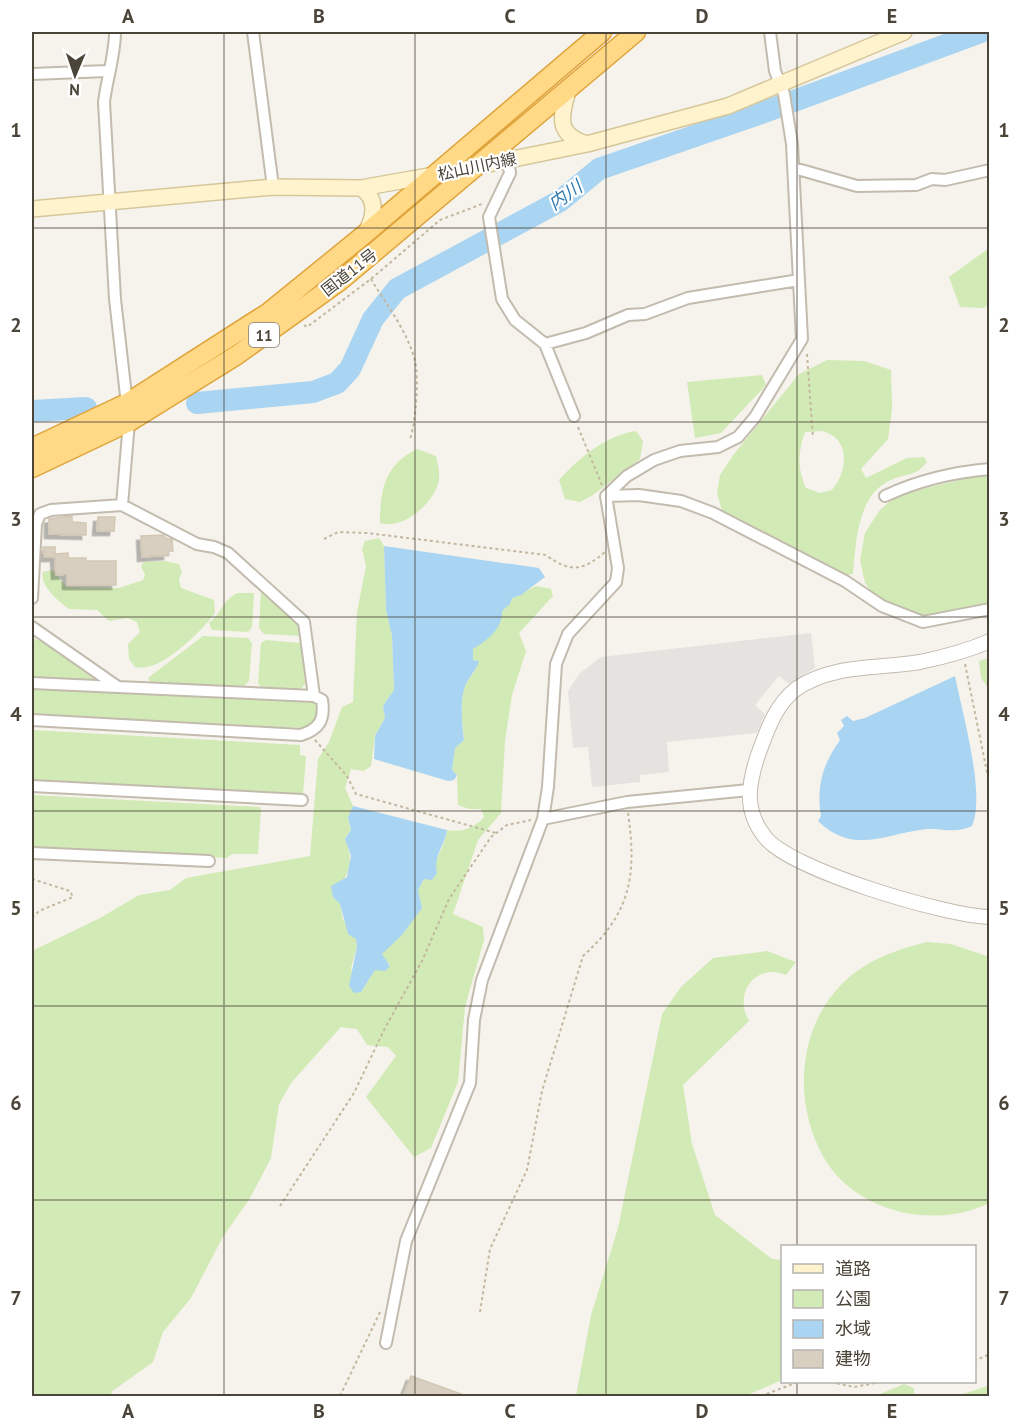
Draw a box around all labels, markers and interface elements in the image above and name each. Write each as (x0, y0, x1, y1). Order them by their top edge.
text: A (122, 3, 135, 29)
text: B (313, 3, 325, 29)
text: C (504, 3, 516, 29)
text: D (696, 3, 709, 29)
text: E (887, 3, 897, 29)
north arrow (45, 45, 105, 105)
text: N (69, 80, 80, 100)
text: 1 (10, 117, 22, 143)
text: 1 (998, 117, 1010, 143)
street label: 松山川内線 (436, 148, 518, 184)
water label: 内川 (544, 174, 588, 215)
street label: 国道11号 (317, 244, 381, 300)
text: 2 (10, 312, 22, 338)
text: 2 (998, 312, 1010, 338)
road number: 11 (249, 323, 279, 347)
text: 3 (10, 506, 22, 532)
text: 3 (998, 506, 1010, 532)
text: 4 (10, 701, 22, 727)
text: 4 (998, 701, 1010, 727)
text: 5 (10, 895, 22, 921)
text: 5 (998, 895, 1010, 921)
text: 6 (10, 1090, 22, 1116)
text: 6 (998, 1090, 1010, 1116)
legend (781, 1245, 976, 1383)
text: 道路 (835, 1257, 871, 1280)
text: 7 (10, 1285, 22, 1311)
text: 7 (998, 1285, 1010, 1311)
text: 公園 (835, 1287, 871, 1310)
text: 水域 (835, 1317, 871, 1340)
text: 建物 (835, 1347, 871, 1370)
text: A (122, 1398, 135, 1424)
text: B (313, 1398, 325, 1424)
text: C (504, 1398, 516, 1424)
text: D (696, 1398, 709, 1424)
text: E (887, 1398, 897, 1424)

